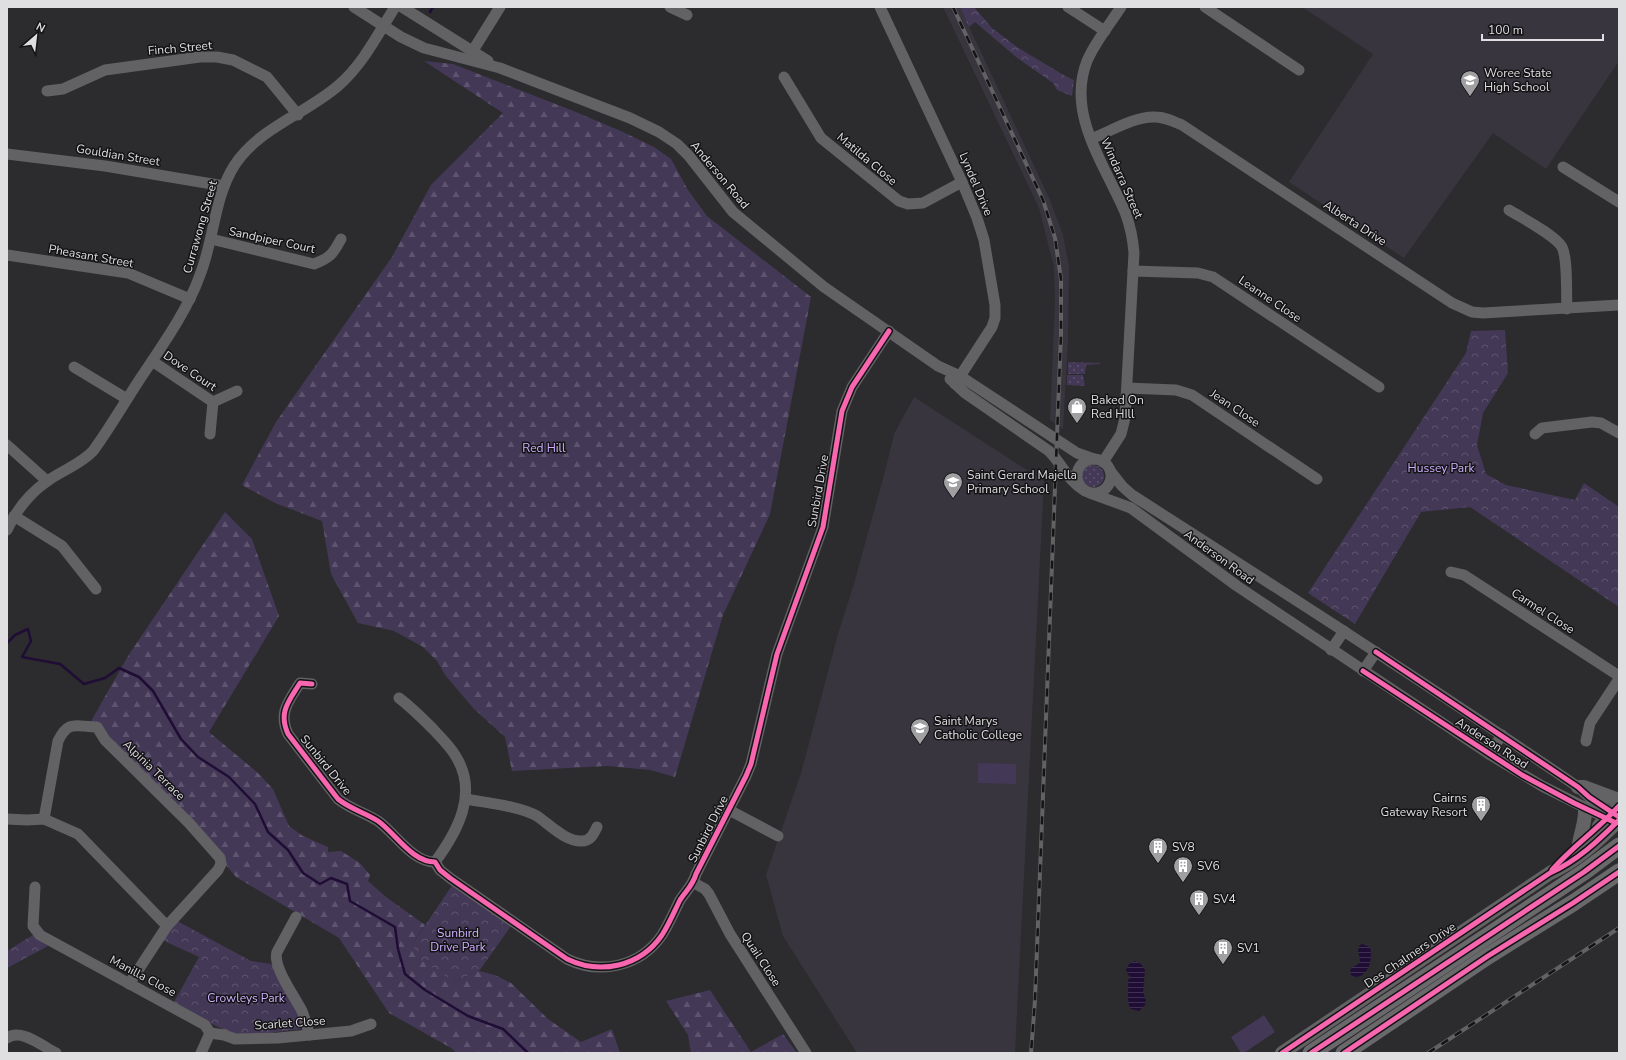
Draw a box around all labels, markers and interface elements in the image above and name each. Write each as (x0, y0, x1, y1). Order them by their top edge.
north arrow (16, 16, 56, 56)
scale bar (1482, 16, 1603, 42)
text: N (33, 19, 48, 36)
text: 100 m (1488, 22, 1523, 38)
street label: Finch Street (147, 37, 214, 59)
place label: Woree State High School (1484, 65, 1552, 95)
school or university icon: Woree State High School (1459, 69, 1481, 97)
street label: Matilda Close (834, 129, 900, 189)
street label: Windarra Street (1097, 135, 1147, 222)
street label: Anderson Road (687, 138, 753, 212)
street label: Gouldian Street (75, 140, 162, 170)
street label: Lyndel Drive (955, 150, 997, 218)
street label: Currawong Street (179, 178, 221, 275)
street label: Alberta Drive (1320, 197, 1390, 249)
street label: Sandpiper Court (227, 223, 317, 257)
street label: Pheasant Street (47, 241, 136, 271)
street label: Leanne Close (1235, 272, 1305, 326)
street label: Dove Court (160, 347, 220, 395)
street label: Jean Close (1206, 385, 1263, 431)
place label: Baked On Red HIll (1091, 392, 1144, 422)
shop icon: Baked On Red HIll (1066, 396, 1088, 424)
park label: Red Hill (522, 440, 566, 456)
street label: Sunbird Drive (804, 453, 832, 529)
park label: Hussey Park (1408, 460, 1475, 476)
place label: Saint Gerard Majella Primary School (967, 467, 1077, 497)
school or university icon: Saint Gerard Majella Primary School (942, 471, 964, 499)
street label: Anderson Road (1181, 526, 1257, 588)
street label: Carmel Close (1508, 585, 1578, 637)
place label: Saint Marys Catholic College (934, 713, 1022, 743)
street label: Anderson Road (1453, 714, 1531, 772)
school or university icon: Saint Marys Catholic College (909, 717, 931, 745)
street label: Sunbird Drive (297, 731, 355, 799)
street label: Alpinia Terrace (119, 736, 189, 804)
place label: Cairns Gateway Resort (1380, 790, 1468, 820)
street label: Sunbird Drive (684, 793, 732, 865)
building icon: Cairns Gateway Resort (1470, 794, 1492, 822)
building icon: SV8 (1147, 836, 1169, 864)
place label: SV8 (1172, 839, 1195, 855)
building icon: SV6 (1172, 855, 1194, 883)
place label: SV6 (1197, 858, 1220, 874)
building icon: SV4 (1188, 888, 1210, 916)
place label: SV4 (1213, 891, 1236, 907)
street label: Des Chalmers Drive (1361, 918, 1459, 992)
park label: Sunbird Drive Park (430, 925, 487, 955)
street label: Quail Close (737, 929, 785, 989)
building icon: SV1 (1212, 937, 1234, 965)
place label: SV1 (1237, 940, 1260, 956)
street label: Manilla Close (107, 952, 179, 1000)
park label: Crowleys Park (207, 990, 286, 1006)
street label: Scarlet Close (254, 1013, 326, 1033)

